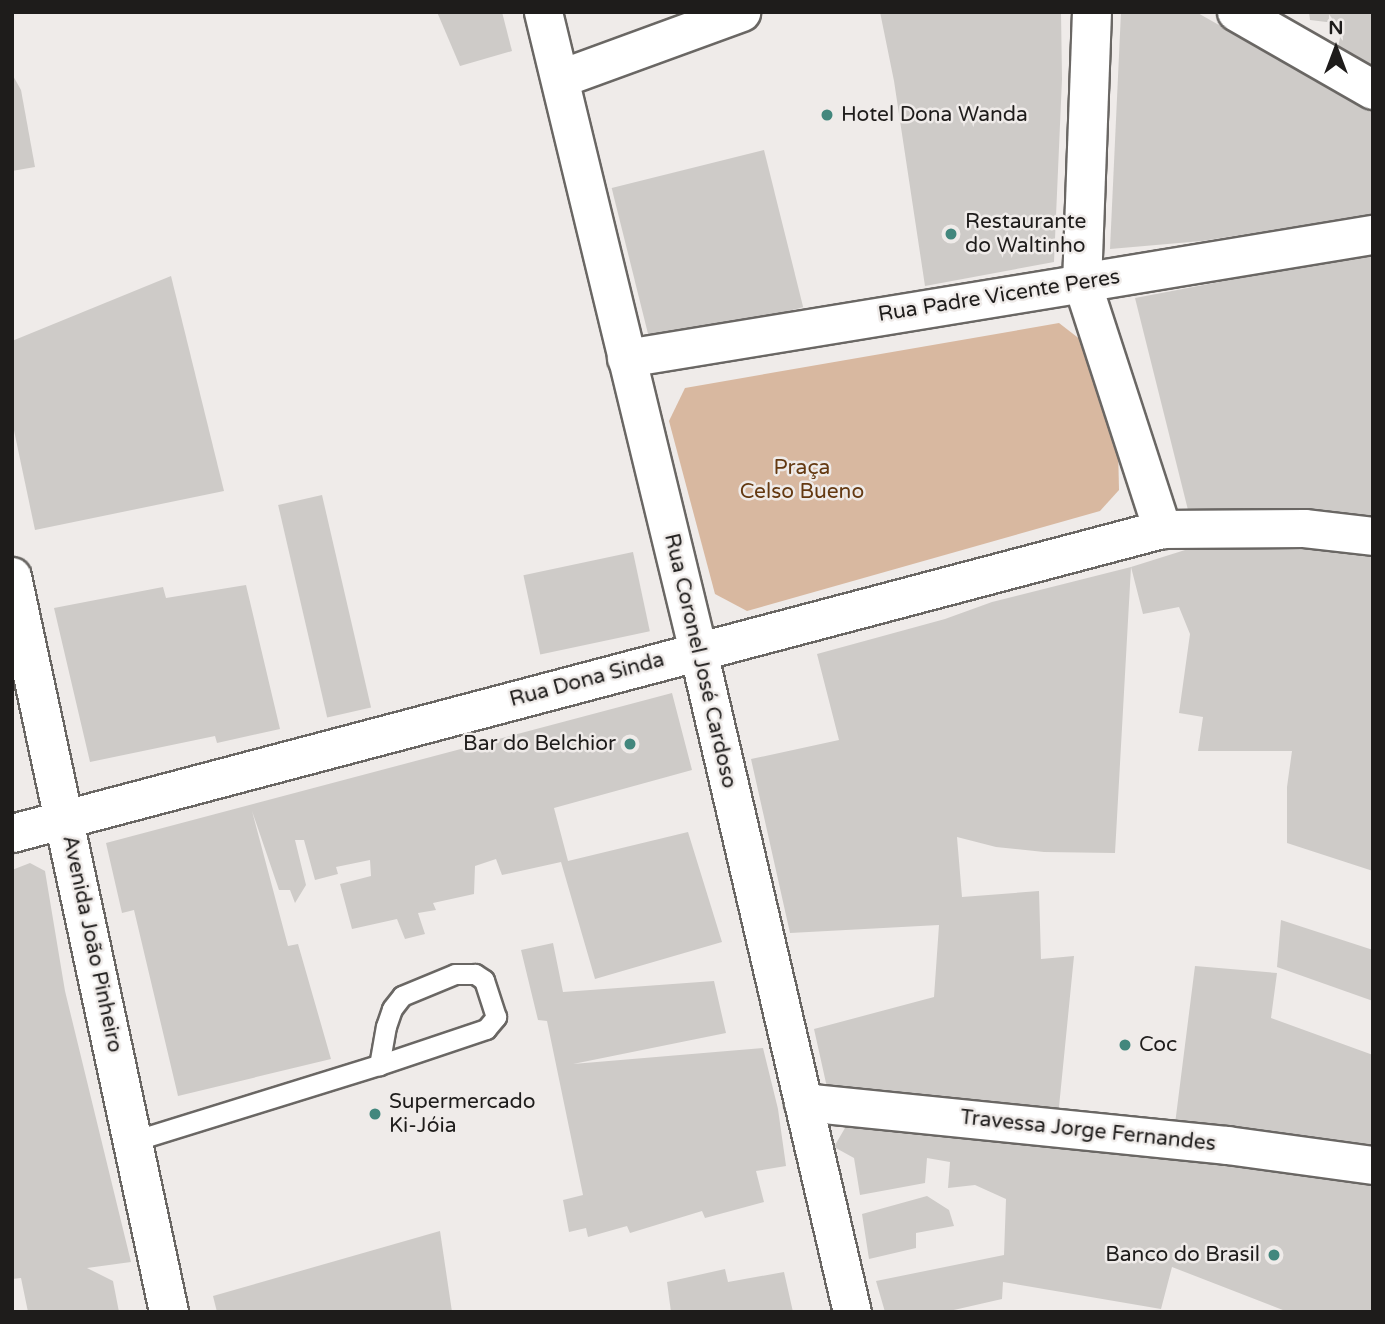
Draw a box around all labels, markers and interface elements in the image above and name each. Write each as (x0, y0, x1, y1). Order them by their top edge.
north arrow (1301, 14, 1371, 84)
text: N (1328, 17, 1344, 39)
place label: Hotel Dona Wanda (841, 102, 1028, 128)
marker: Hotel Dona Wanda (819, 107, 835, 123)
place label: Restaurante do Waltinho (965, 209, 1087, 259)
marker: Restaurante do Waltinho (943, 226, 959, 242)
street label: Rua Padre Vicente Peres (876, 264, 1122, 328)
park label: Praça Celso Bueno (740, 455, 864, 505)
street label: Rua Coronel José Cardoso (658, 531, 742, 791)
street label: Rua Dona Sinda (507, 647, 667, 713)
place label: Bar do Belchior (463, 731, 616, 757)
marker: Bar do Belchior (622, 736, 638, 752)
street label: Avenida João Pinheiro (57, 833, 127, 1055)
place label: Coc (1139, 1032, 1177, 1058)
marker: Coc (1117, 1037, 1133, 1053)
place label: Supermercado Ki-Jóia (389, 1089, 536, 1139)
street label: Travessa Jorge Fernandes (959, 1105, 1217, 1157)
marker: Supermercado Ki-Jóia (367, 1106, 383, 1122)
place label: Banco do Brasil (1105, 1242, 1260, 1268)
marker: Banco do Brasil (1266, 1247, 1282, 1263)

